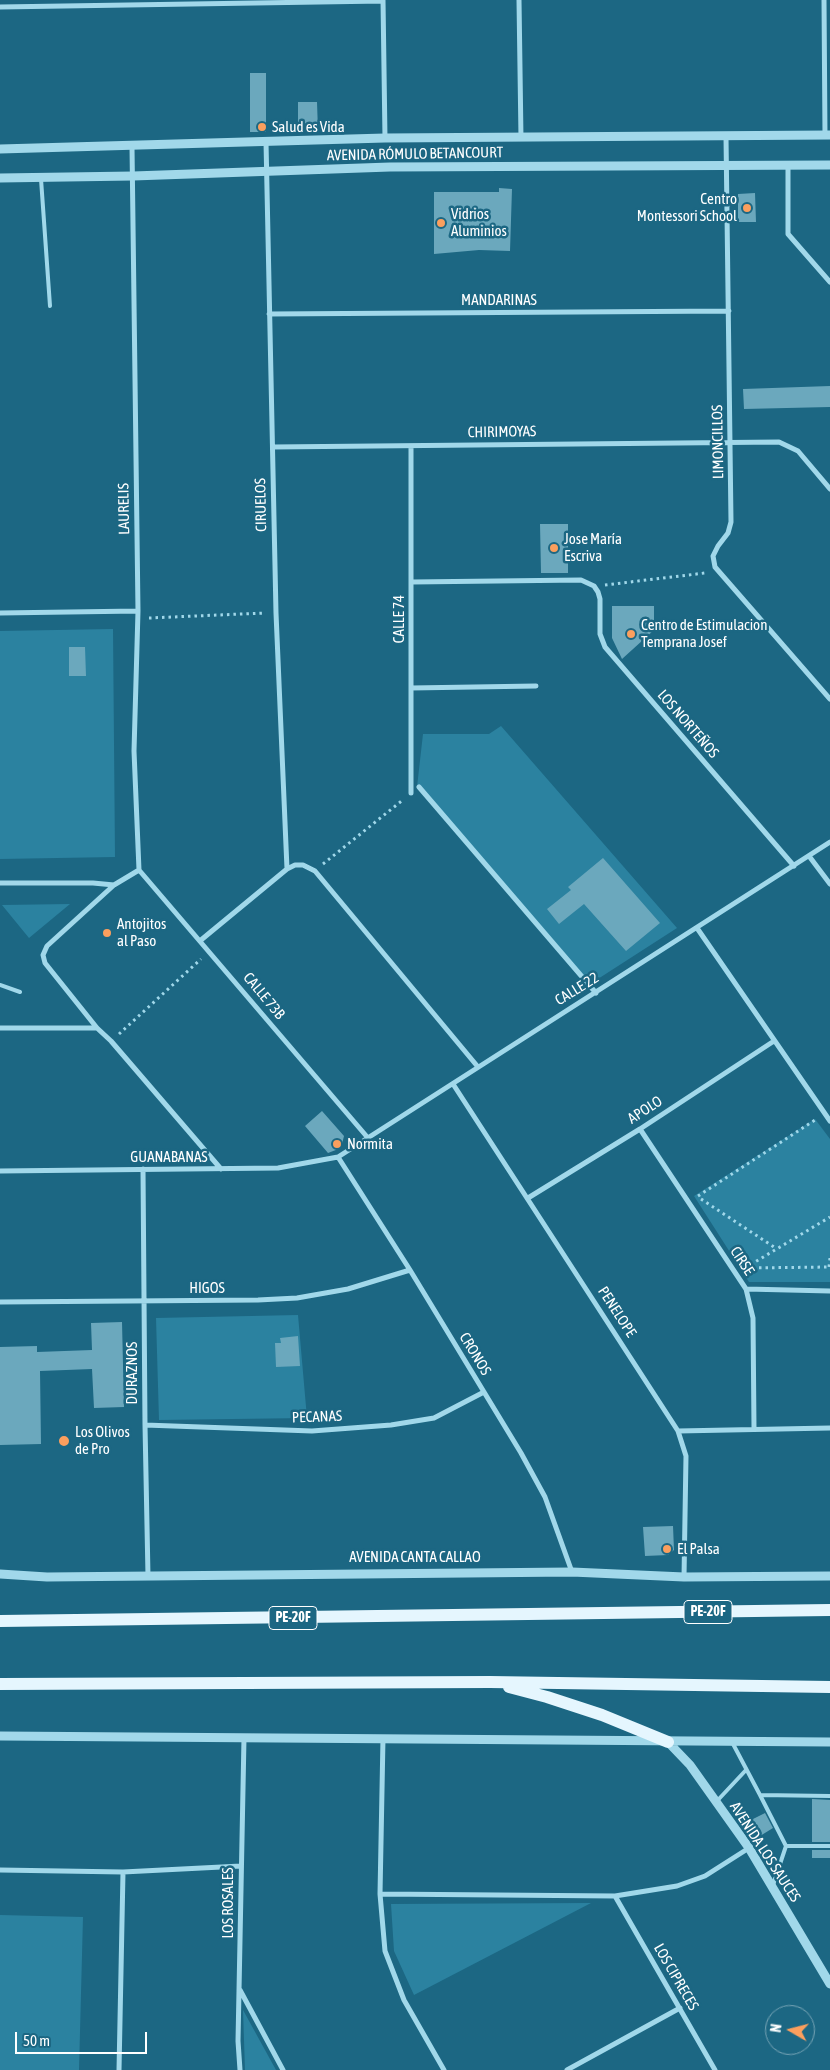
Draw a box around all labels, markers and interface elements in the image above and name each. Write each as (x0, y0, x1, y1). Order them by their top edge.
place label: Salud es Vida (272, 118, 345, 136)
marker: Salud es Vida (256, 121, 268, 133)
street label: AVENIDA RÓMULO BETANCOURT (327, 143, 503, 165)
place label: Centro Montessori School (637, 190, 737, 225)
marker: Centro Montessori School (741, 202, 753, 214)
place label: Vidrios Aluminios (451, 205, 507, 240)
marker: Vidrios Aluminios (435, 217, 447, 229)
street label: MANDARINAS (461, 291, 537, 309)
street label: LIMONCILLOS (708, 405, 728, 479)
street label: CHIRIMOYAS (468, 422, 536, 442)
street label: CIRUELOS (252, 478, 270, 532)
street label: LAURELIS (115, 483, 133, 535)
place label: Jose María Escriva (564, 530, 622, 565)
marker: Jose María Escriva (548, 542, 560, 554)
street label: CALLE 74 (390, 595, 408, 643)
place label: Centro de Estimulacion Temprana Josef (641, 616, 767, 651)
marker: Centro de Estimulacion Temprana Josef (625, 628, 637, 640)
street label: LOS NORTEÑOS (653, 686, 723, 762)
place label: Antojitos al Paso (117, 915, 166, 950)
marker: Antojitos al Paso (101, 927, 113, 939)
street label: CALLE 73B (239, 969, 289, 1023)
street label: CALLE 22 (552, 969, 602, 1009)
street label: APOLO (624, 1092, 666, 1128)
place label: Normita (347, 1135, 393, 1153)
marker: Normita (331, 1138, 343, 1150)
street label: GUANABANAS (130, 1148, 208, 1166)
street label: CIRSE (726, 1243, 758, 1279)
street label: HIGOS (189, 1279, 225, 1297)
street label: PENELOPE (594, 1283, 640, 1341)
street label: CRONOS (455, 1329, 495, 1379)
street label: DURAZNOS (123, 1342, 141, 1404)
street label: PECANAS (292, 1407, 342, 1427)
place label: Los Olivos de Pro (75, 1423, 130, 1458)
marker: Los Olivos de Pro (57, 1434, 71, 1448)
place label: El Palsa (677, 1540, 720, 1558)
marker: El Palsa (661, 1543, 673, 1555)
street label: AVENIDA CANTA CALLAO (349, 1548, 481, 1566)
road number: PE-20F (684, 1600, 732, 1624)
road number: PE-20F (269, 1606, 317, 1630)
street label: AVENIDA LOS SAUCES (726, 1799, 804, 1905)
street label: LOS ROSALES (219, 1868, 237, 1938)
street label: LOS CIPRECES (650, 1941, 702, 2013)
north arrow (765, 2005, 815, 2055)
scale bar (18, 2022, 150, 2054)
text: N (768, 2023, 785, 2033)
text: 50 m (23, 2032, 50, 2049)

